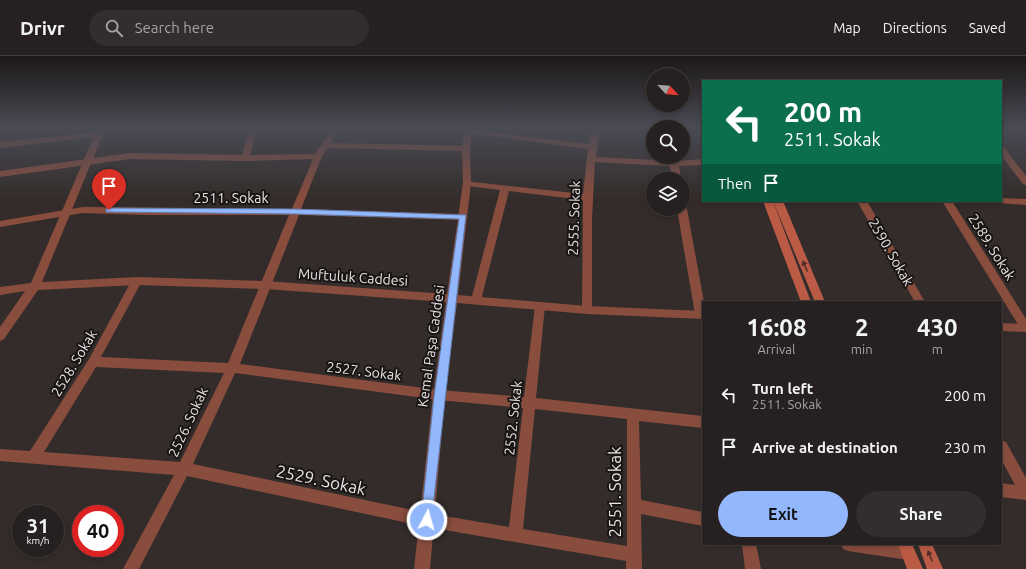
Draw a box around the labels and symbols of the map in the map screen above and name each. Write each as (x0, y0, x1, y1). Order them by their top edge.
north arrow (646, 68, 690, 112)
pin (92, 169, 126, 210)
street label: 2555. Sokak (565, 180, 583, 256)
street label: 2511. Sokak (193, 190, 269, 206)
street label: 2589. Sokak (965, 211, 1019, 283)
street label: 2590. Sokak (865, 215, 917, 289)
one-way arrow (802, 260, 809, 272)
street label: Muftuluk Caddesi (297, 265, 409, 289)
street label: Kemal Paşa Caddesi (414, 284, 448, 408)
street label: 2528. Sokak (48, 327, 100, 399)
street label: 2527. Sokak (326, 358, 402, 384)
street label: 2552. Sokak (501, 380, 525, 456)
street label: 2526. Sokak (165, 385, 211, 459)
street label: 2551. Sokak (605, 446, 624, 538)
street label: 2529. Sokak (275, 461, 368, 498)
position arrow (406, 499, 448, 541)
speed limit sign: 40 (72, 505, 124, 557)
one-way arrow (926, 550, 932, 562)

